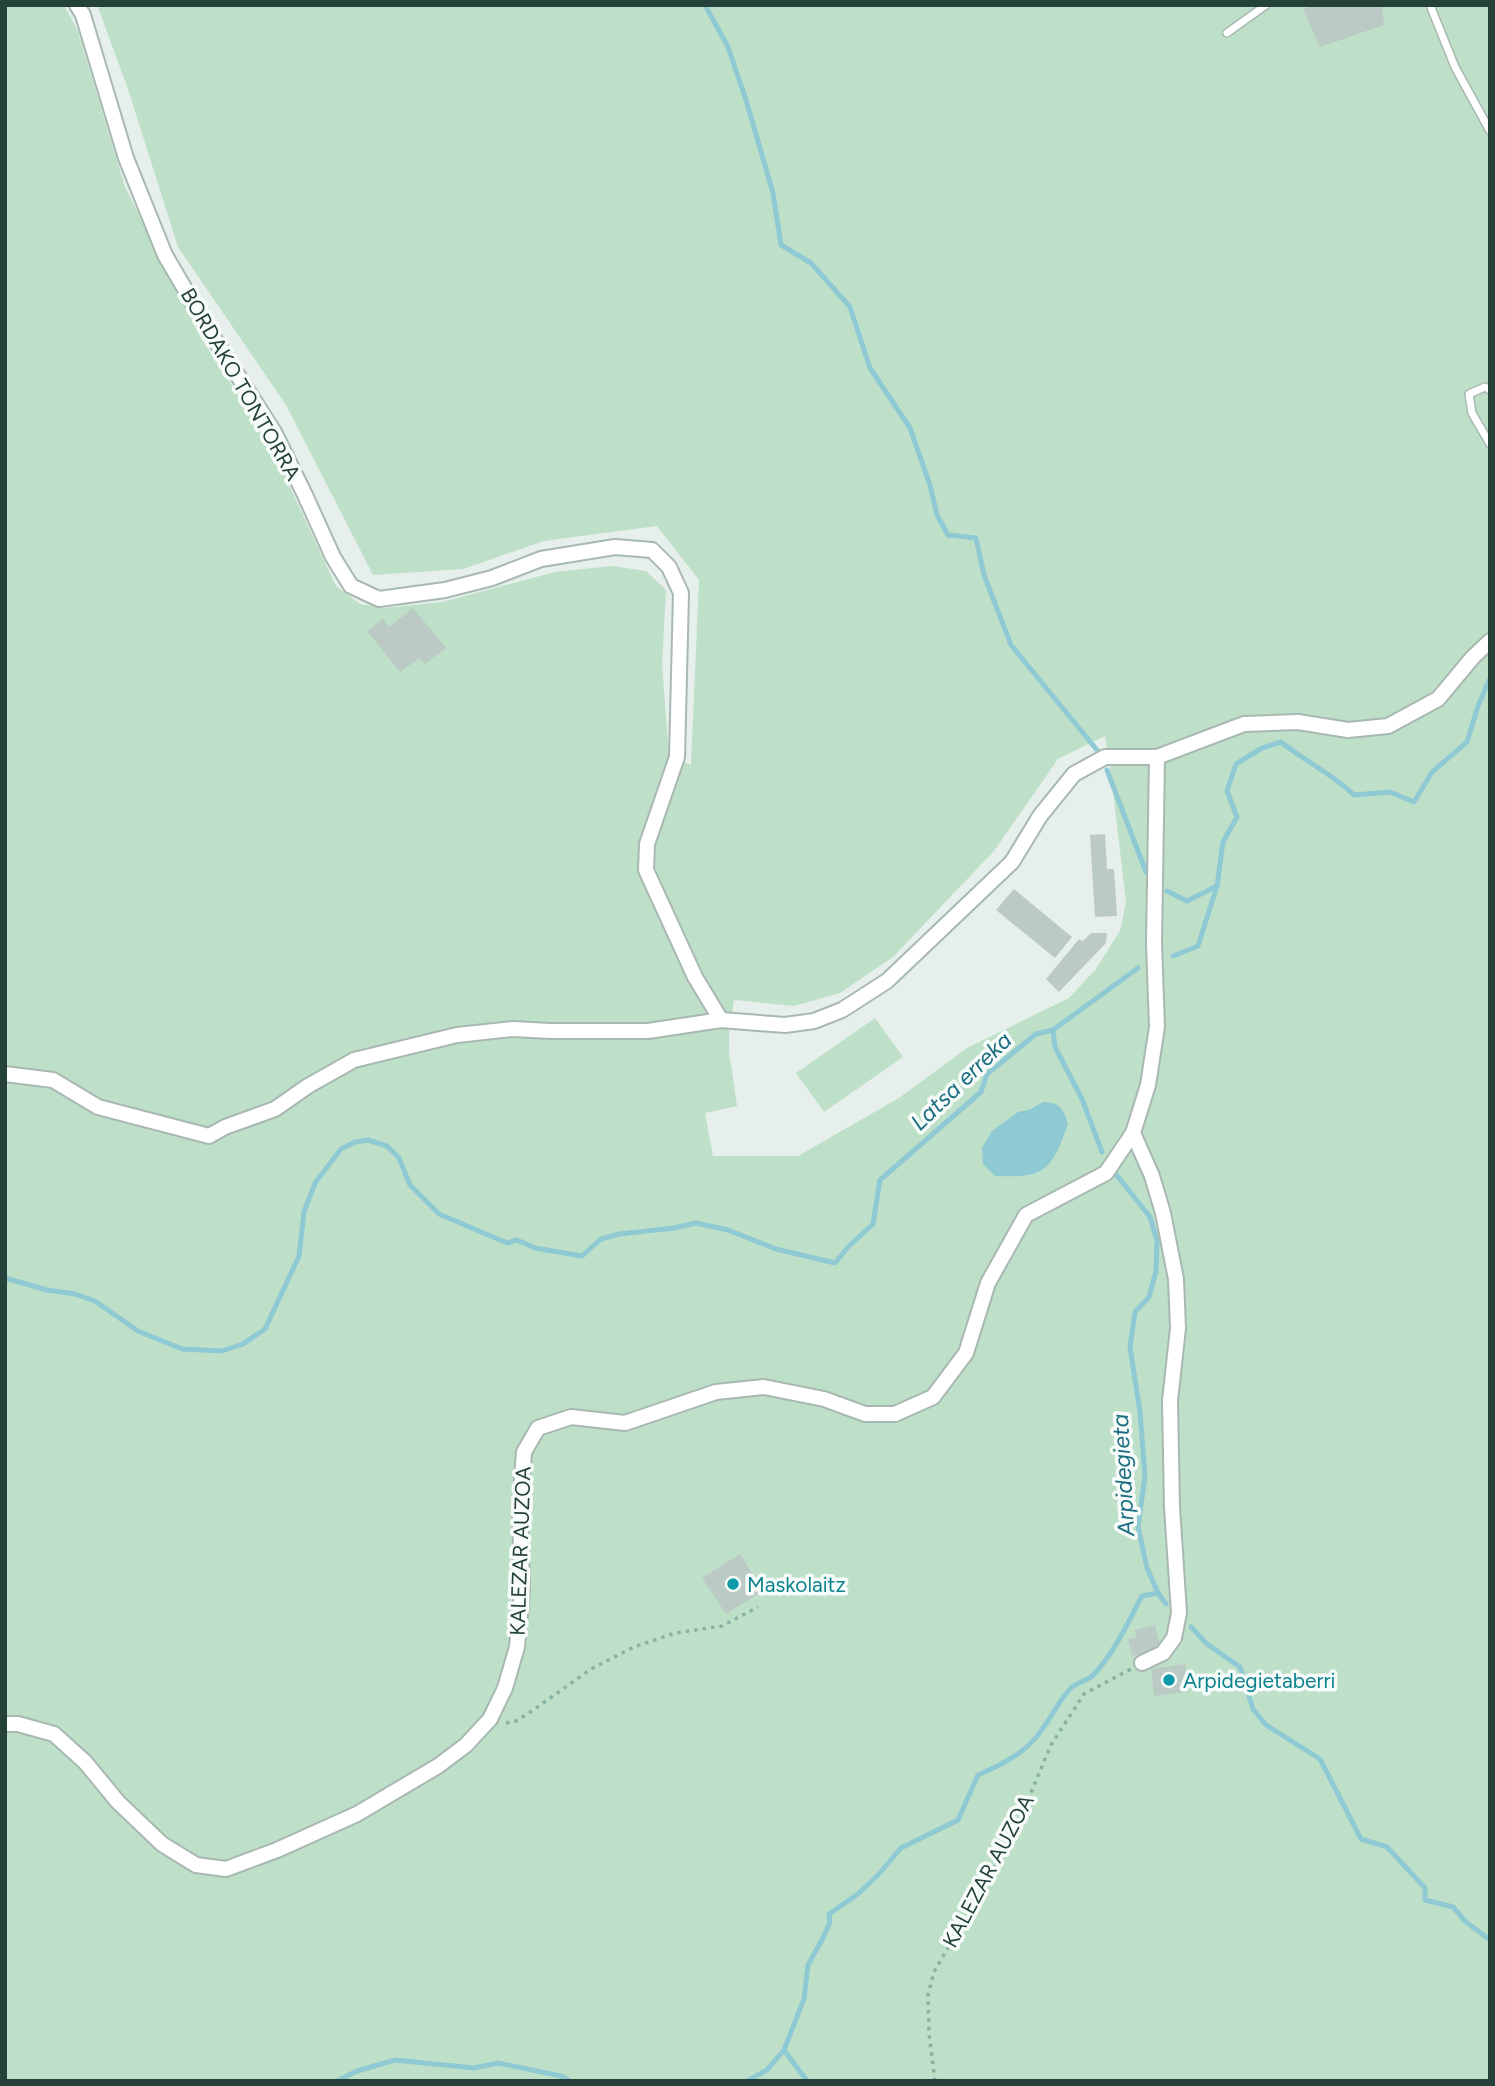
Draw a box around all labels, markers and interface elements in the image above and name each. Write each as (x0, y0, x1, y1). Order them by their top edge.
street label: BORDAKO TONTORRA (176, 283, 306, 485)
water label: Latsa erreka (905, 1026, 1017, 1136)
water label: Arpidegieta (1106, 1413, 1140, 1538)
street label: KALEZAR AUZOA (505, 1466, 535, 1636)
place label: Maskolaitz (747, 1572, 846, 1597)
marker: Maskolaitz (725, 1576, 741, 1592)
place label: Arpidegietaberri (1183, 1668, 1335, 1693)
marker: Arpidegietaberri (1161, 1672, 1177, 1688)
street label: KALEZAR AUZOA (937, 1790, 1039, 1952)

